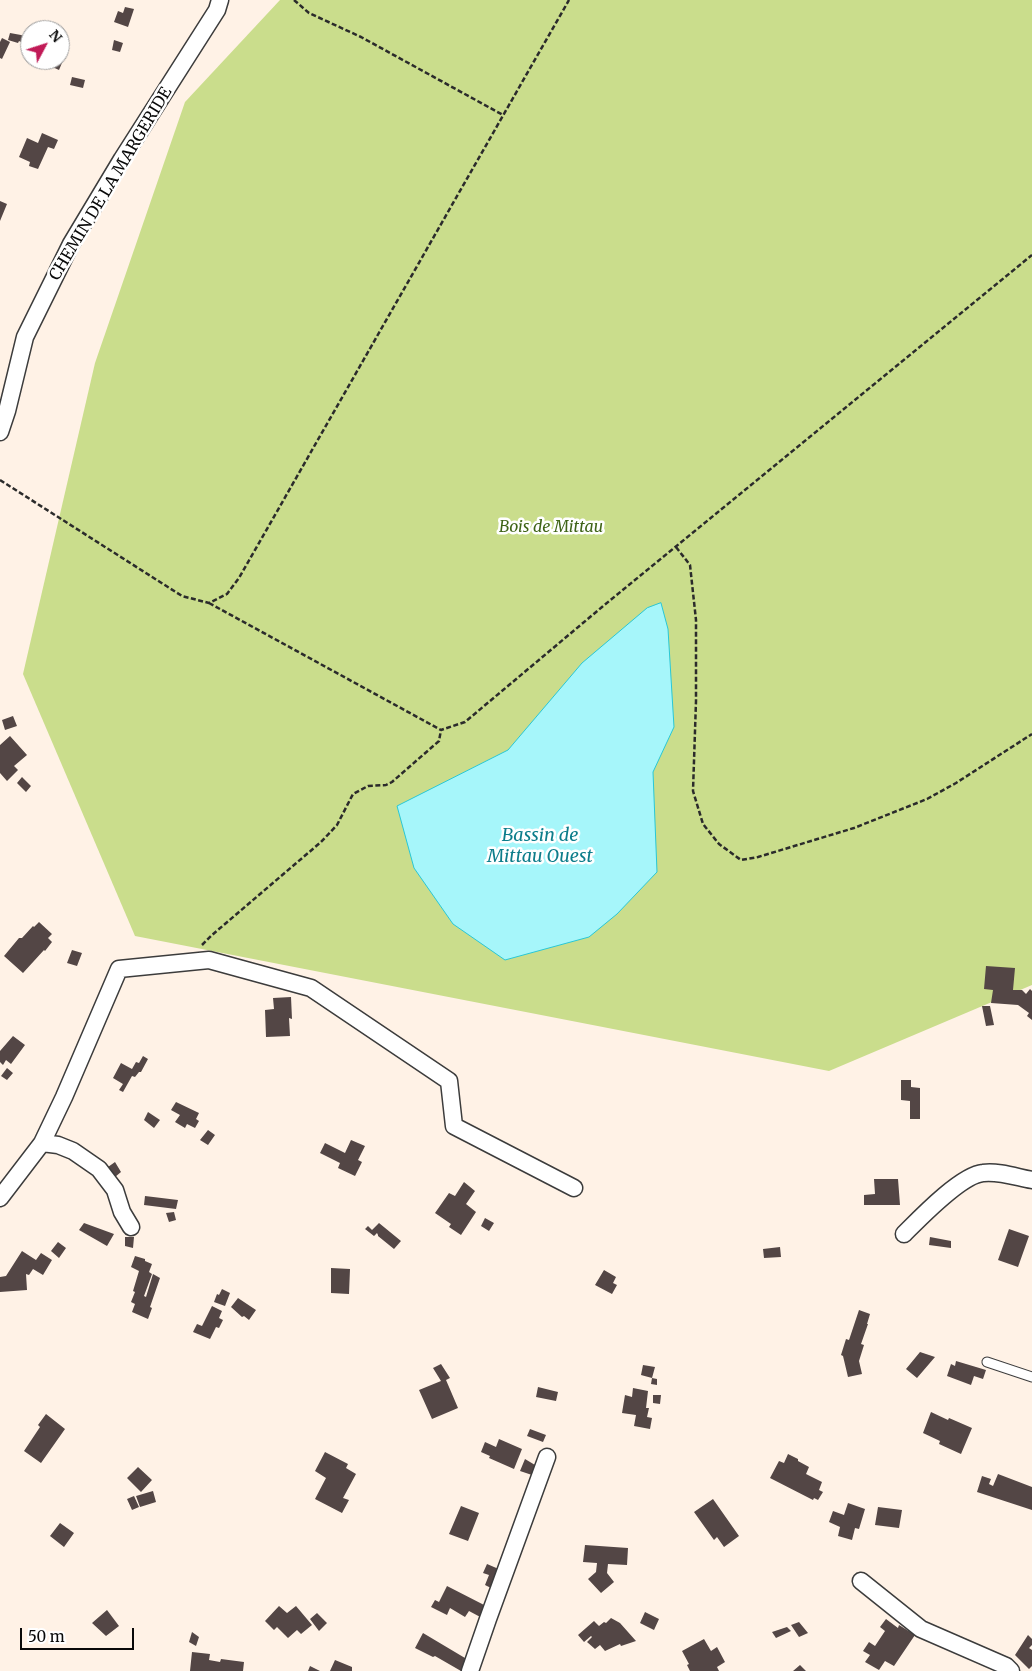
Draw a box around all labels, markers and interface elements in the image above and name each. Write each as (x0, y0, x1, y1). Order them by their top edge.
north arrow (20, 20, 70, 70)
text: N (45, 26, 66, 46)
street label: CHEMIN DE LA MARGERIDE (46, 84, 176, 284)
park label: Bois de Mittau (499, 517, 603, 537)
water label: Bassin de Mittau Ouest (487, 825, 593, 868)
scale bar (22, 1618, 136, 1650)
text: 50 m (28, 1627, 65, 1646)

